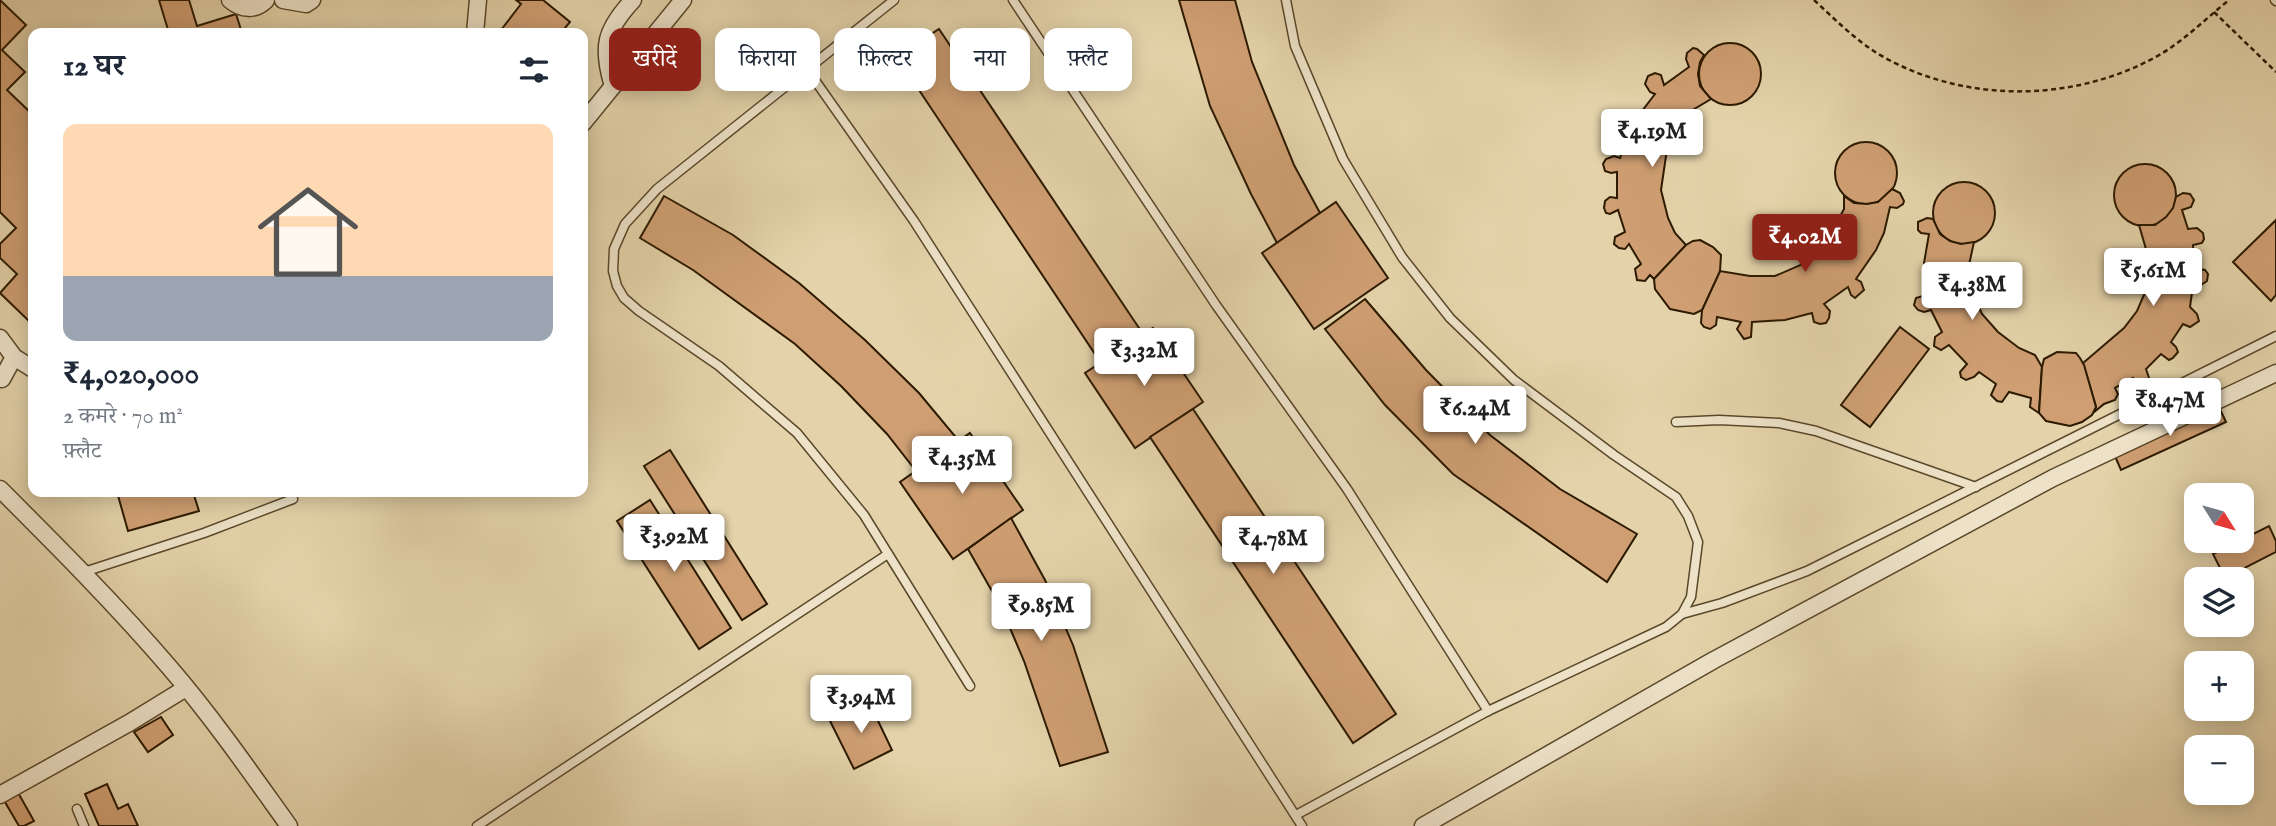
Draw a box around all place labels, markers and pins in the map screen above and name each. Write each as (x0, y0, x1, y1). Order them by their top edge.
pin: ₹4.19M (1595, 110, 1709, 169)
pin: ₹4.02M (1748, 215, 1862, 274)
pin: ₹5.61M (2096, 248, 2210, 308)
pin: ₹4.38M (1915, 262, 2029, 322)
pin: ₹3.32M (1087, 328, 1201, 388)
pin: ₹8.47M (2113, 378, 2227, 438)
pin: ₹6.24M (1418, 386, 1532, 446)
pin: ₹4.35M (905, 436, 1019, 496)
pin: ₹3.92M (617, 514, 731, 574)
pin: ₹4.78M (1216, 516, 1330, 576)
pin: ₹9.85M (984, 584, 1098, 643)
pin: ₹3.94M (804, 676, 918, 735)

